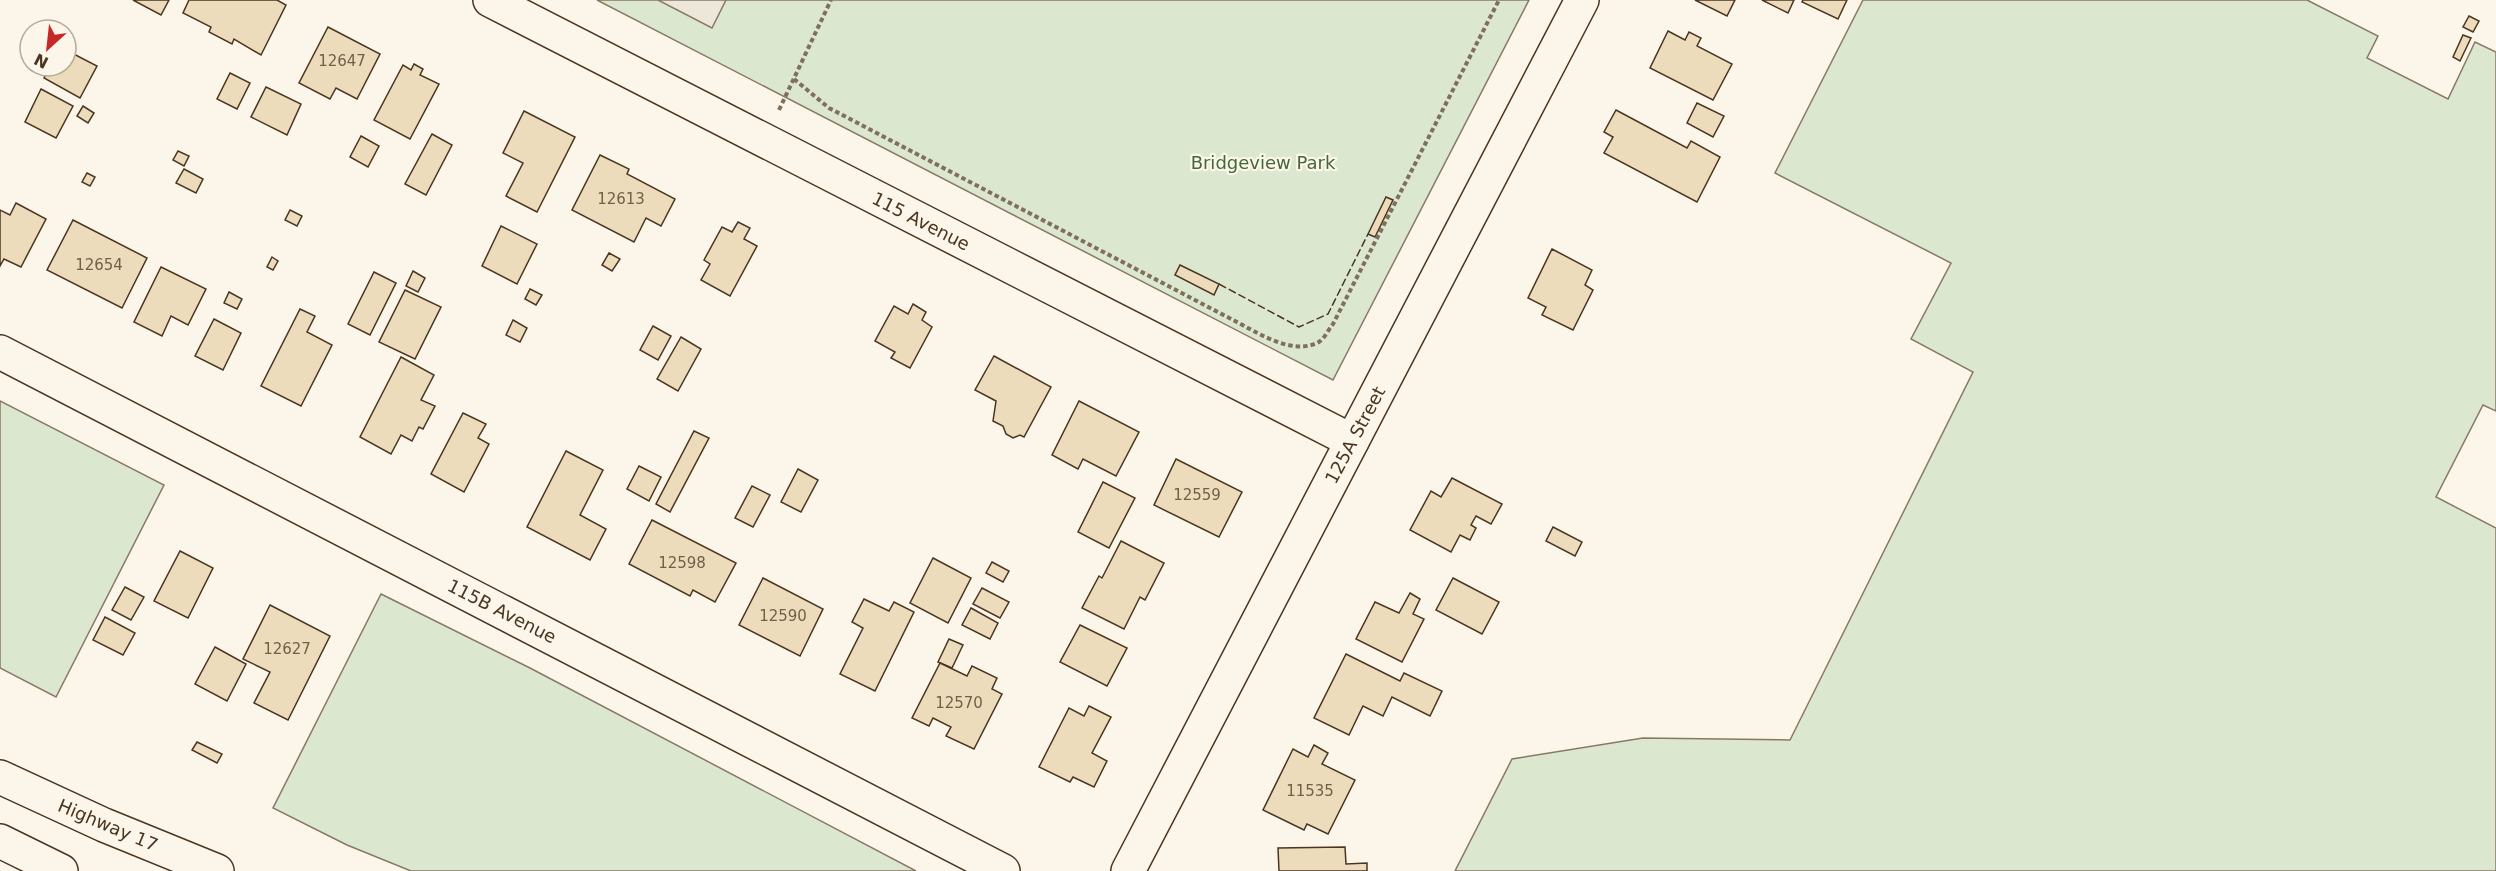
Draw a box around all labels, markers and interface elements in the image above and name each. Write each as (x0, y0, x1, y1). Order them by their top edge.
north arrow (18, 18, 78, 78)
text: N (31, 49, 52, 72)
house number: 12647 (318, 52, 366, 70)
park label: Bridgeview Park (1191, 152, 1336, 173)
street label: 115 Avenue (869, 187, 973, 255)
house number: 12613 (597, 190, 645, 208)
house number: 12654 (75, 256, 123, 274)
street label: 125A Street (1321, 383, 1389, 487)
house number: 12559 (1173, 486, 1221, 504)
house number: 12598 (658, 554, 706, 572)
street label: 115B Avenue (444, 575, 560, 647)
house number: 12590 (759, 607, 807, 625)
house number: 12627 (263, 640, 311, 658)
house number: 12570 (935, 694, 983, 712)
house number: 11535 (1286, 782, 1334, 800)
street label: Highway 17 (55, 795, 161, 855)

